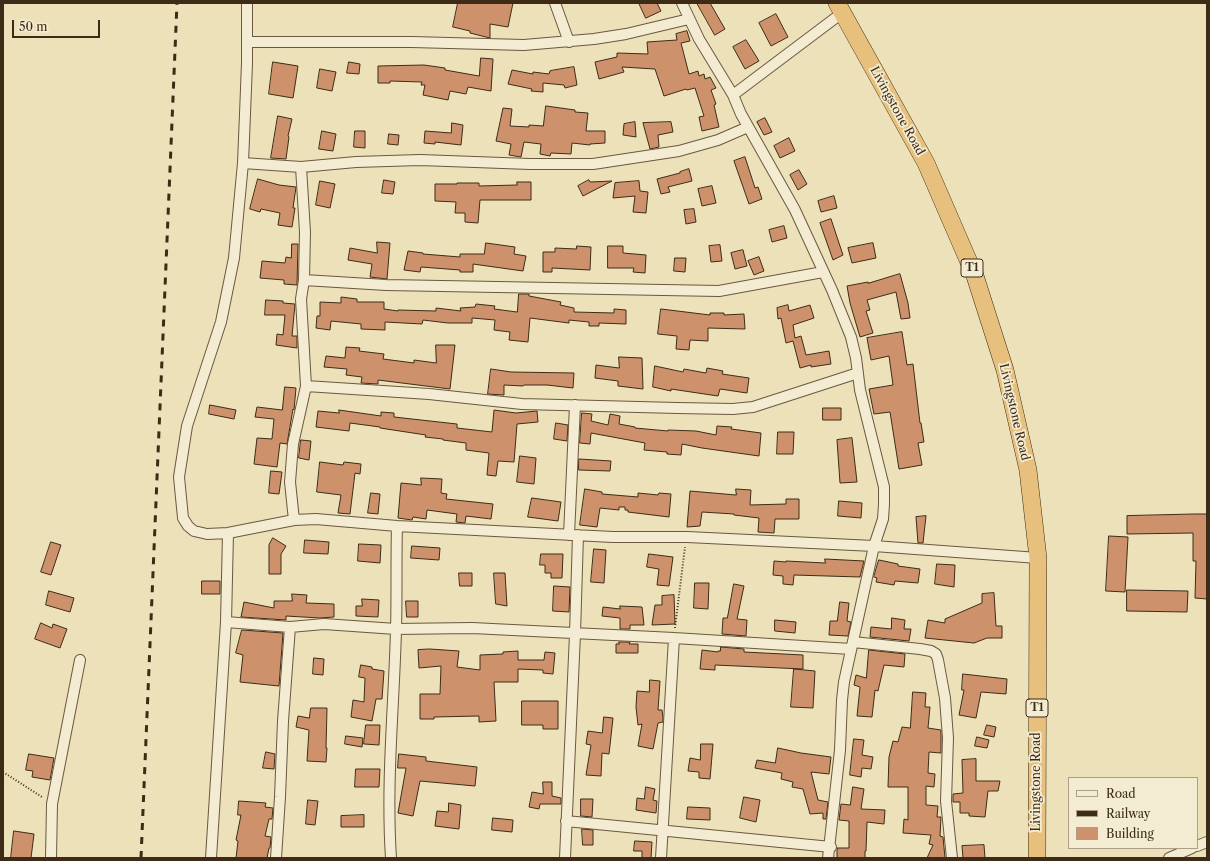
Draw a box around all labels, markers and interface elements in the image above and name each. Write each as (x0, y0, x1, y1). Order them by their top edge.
scale bar (14, 12, 102, 38)
text: 50 m (19, 19, 48, 34)
street label: Livingstone Road (867, 64, 927, 158)
road number: T1 (961, 259, 983, 277)
street label: Livingstone Road (996, 362, 1032, 462)
road number: T1 (1026, 699, 1048, 717)
street label: Livingstone Road (1030, 732, 1044, 832)
legend (1068, 777, 1198, 849)
text: Road (1106, 786, 1136, 801)
text: Railway (1106, 806, 1151, 821)
text: Building (1106, 826, 1154, 841)

